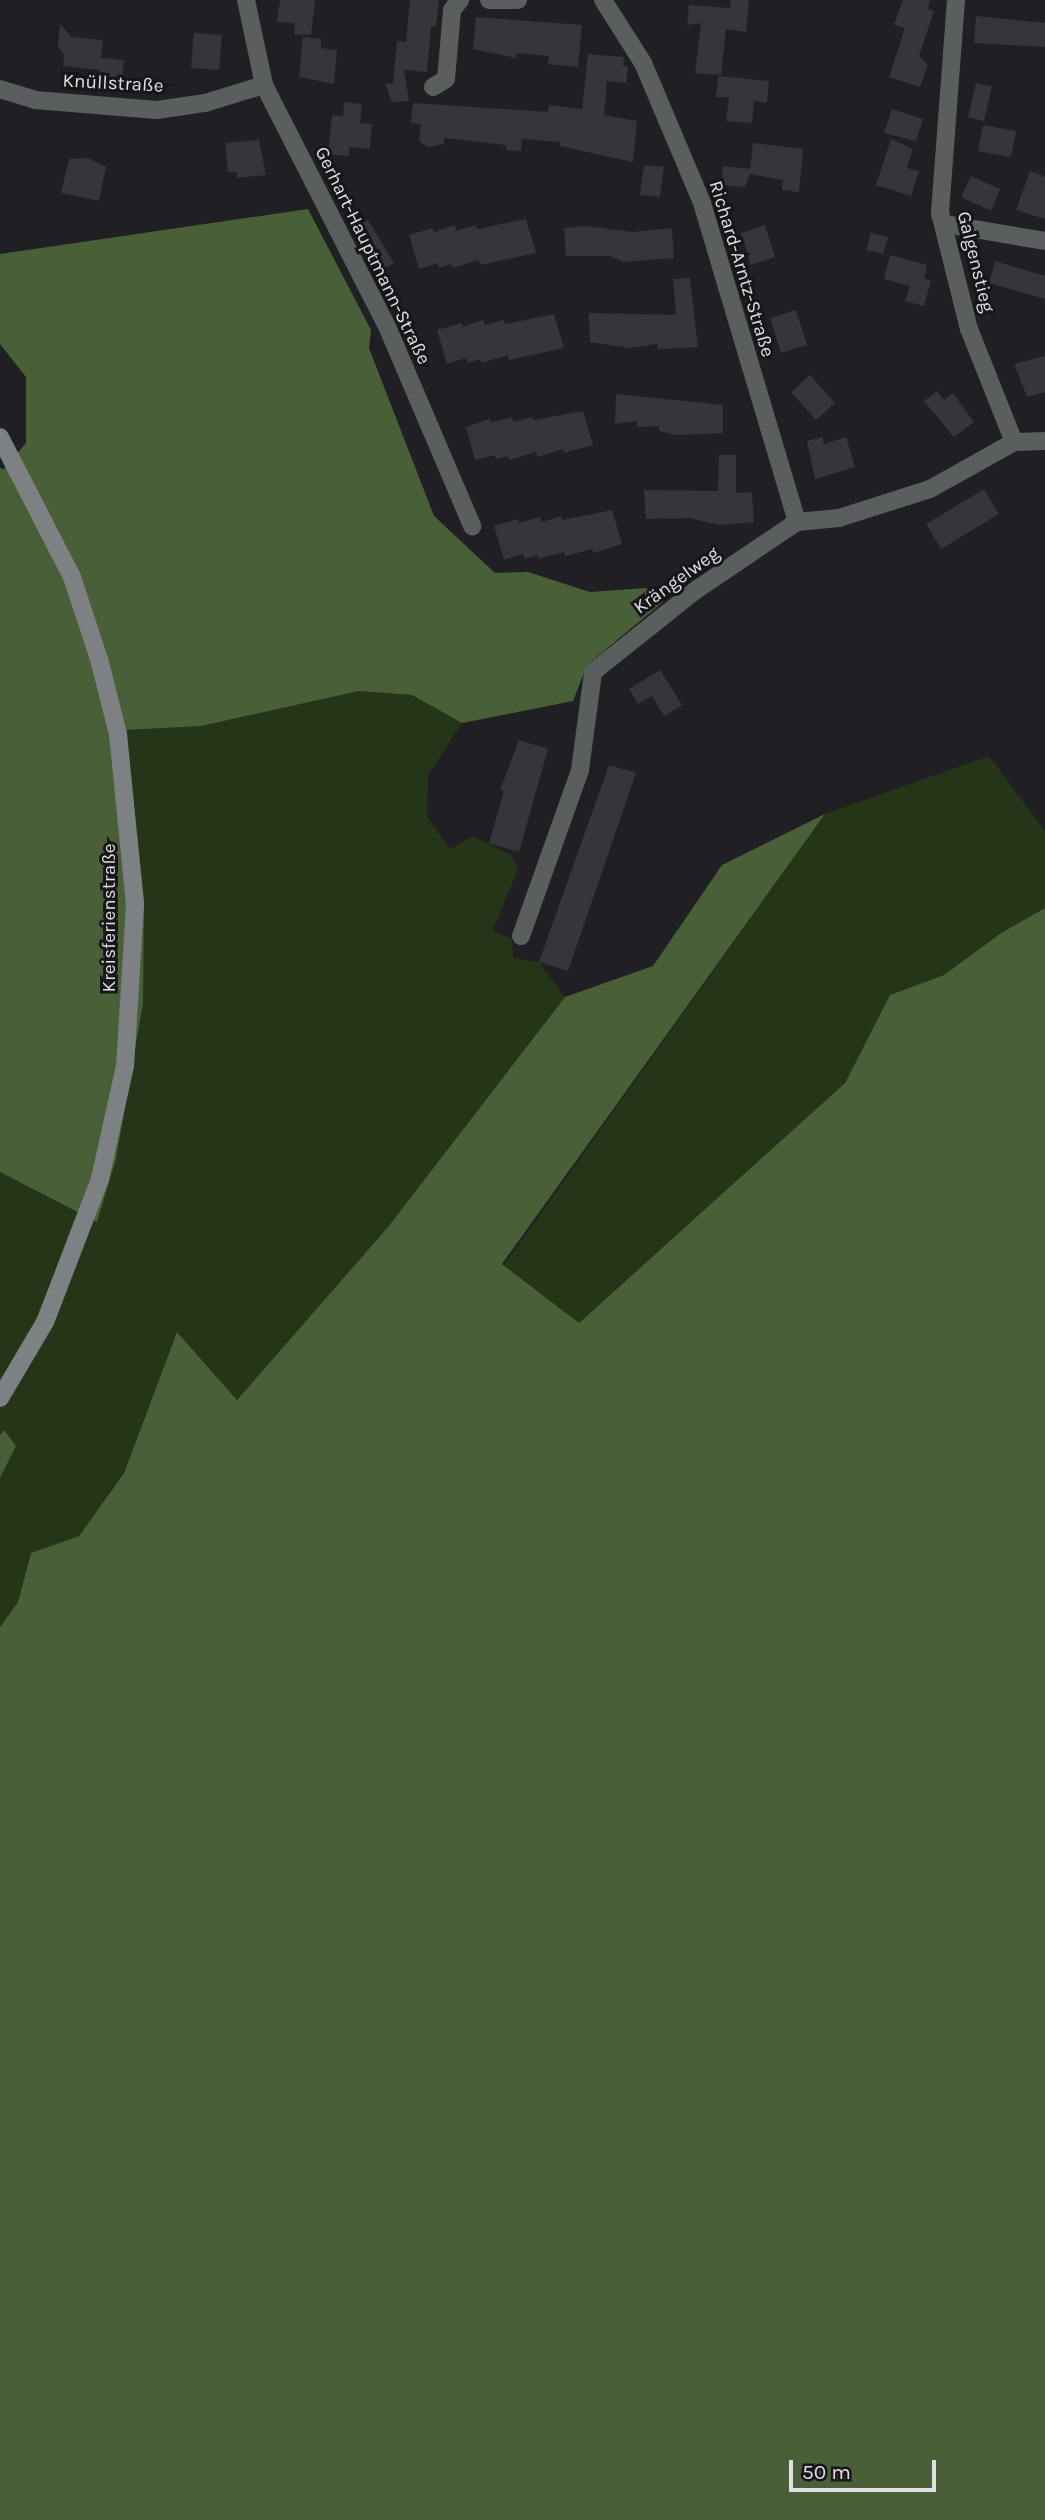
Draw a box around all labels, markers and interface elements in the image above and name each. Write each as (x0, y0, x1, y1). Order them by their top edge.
street label: Knüllstraße (62, 70, 164, 98)
street label: Gerhart-Hauptmann-Straße (309, 143, 435, 369)
street label: Richard-Arntz-Straße (703, 178, 779, 360)
street label: Galgenstieg (951, 209, 999, 315)
street label: Krängelweg (630, 542, 724, 620)
street label: Kreisferienstraße (99, 843, 121, 993)
scale bar (793, 2446, 940, 2490)
text: 50 m (802, 2460, 851, 2484)

